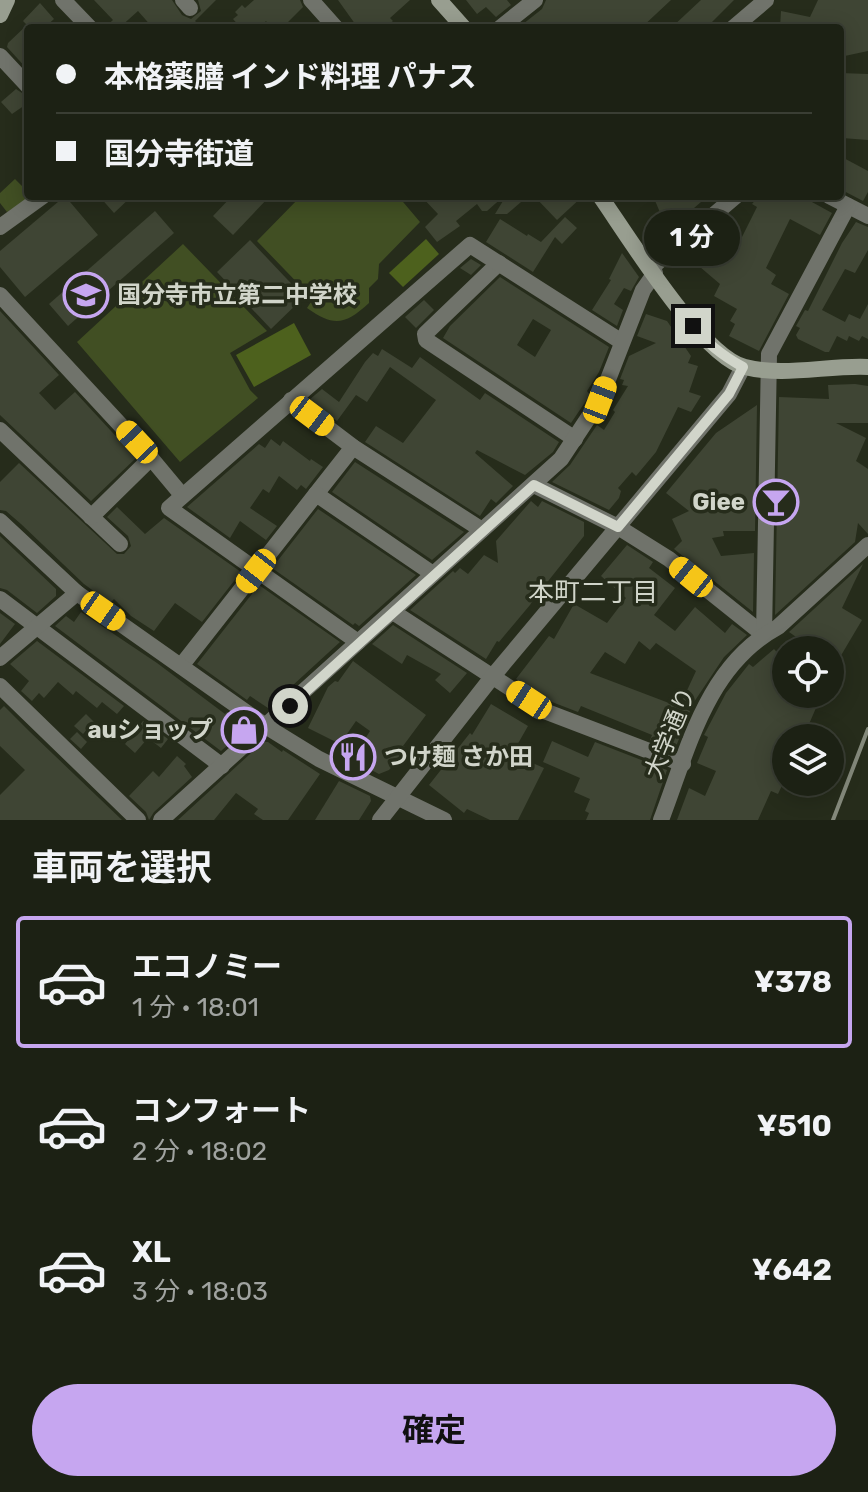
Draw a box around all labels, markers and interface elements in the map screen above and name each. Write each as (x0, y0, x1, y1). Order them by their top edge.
text: 本格薬膳 インド料理 パナス (104, 59, 477, 95)
text: 国分寺街道 (104, 136, 254, 172)
callout: 1 分 (645, 210, 741, 266)
text: 1 分 (670, 222, 714, 253)
school or university icon: 国分寺市立第二中学校 (62, 271, 110, 319)
place label: 国分寺市立第二中学校 (117, 281, 357, 309)
route end (675, 308, 711, 344)
car (580, 373, 620, 427)
car (286, 392, 338, 440)
car (112, 416, 162, 468)
bar icon: Giee (752, 478, 800, 526)
place label: Giee (692, 488, 745, 516)
car (232, 545, 280, 597)
car (665, 553, 717, 601)
district label: 本町二丁目 (528, 577, 658, 608)
car (76, 587, 130, 635)
map controls (772, 636, 844, 796)
button: locate (772, 636, 844, 708)
car (502, 677, 556, 723)
street label: 大学通り (639, 683, 701, 783)
route start (272, 688, 308, 724)
shop icon: auショップ (220, 706, 268, 754)
place label: auショップ (87, 716, 213, 744)
button: layers (772, 724, 844, 796)
restaurant icon: つけ麺 さか田 (329, 733, 377, 781)
place label: つけ麺 さか田 (384, 743, 533, 771)
text: 車両を選択 (32, 846, 212, 889)
icon: car (36, 946, 108, 1018)
text: エコノミー (132, 949, 282, 985)
text: ¥378 (754, 964, 832, 1000)
text: 1 分 · 18:01 (132, 992, 259, 1023)
icon: car (36, 1090, 108, 1162)
text: コンフォート (132, 1093, 311, 1129)
text: ¥510 (757, 1108, 832, 1144)
text: 2 分 · 18:02 (132, 1136, 267, 1167)
icon: car (36, 1234, 108, 1306)
text: XL (132, 1234, 171, 1270)
text: ¥642 (752, 1252, 832, 1288)
text: 3 分 · 18:03 (132, 1276, 268, 1307)
button: 確定 (32, 1384, 836, 1476)

